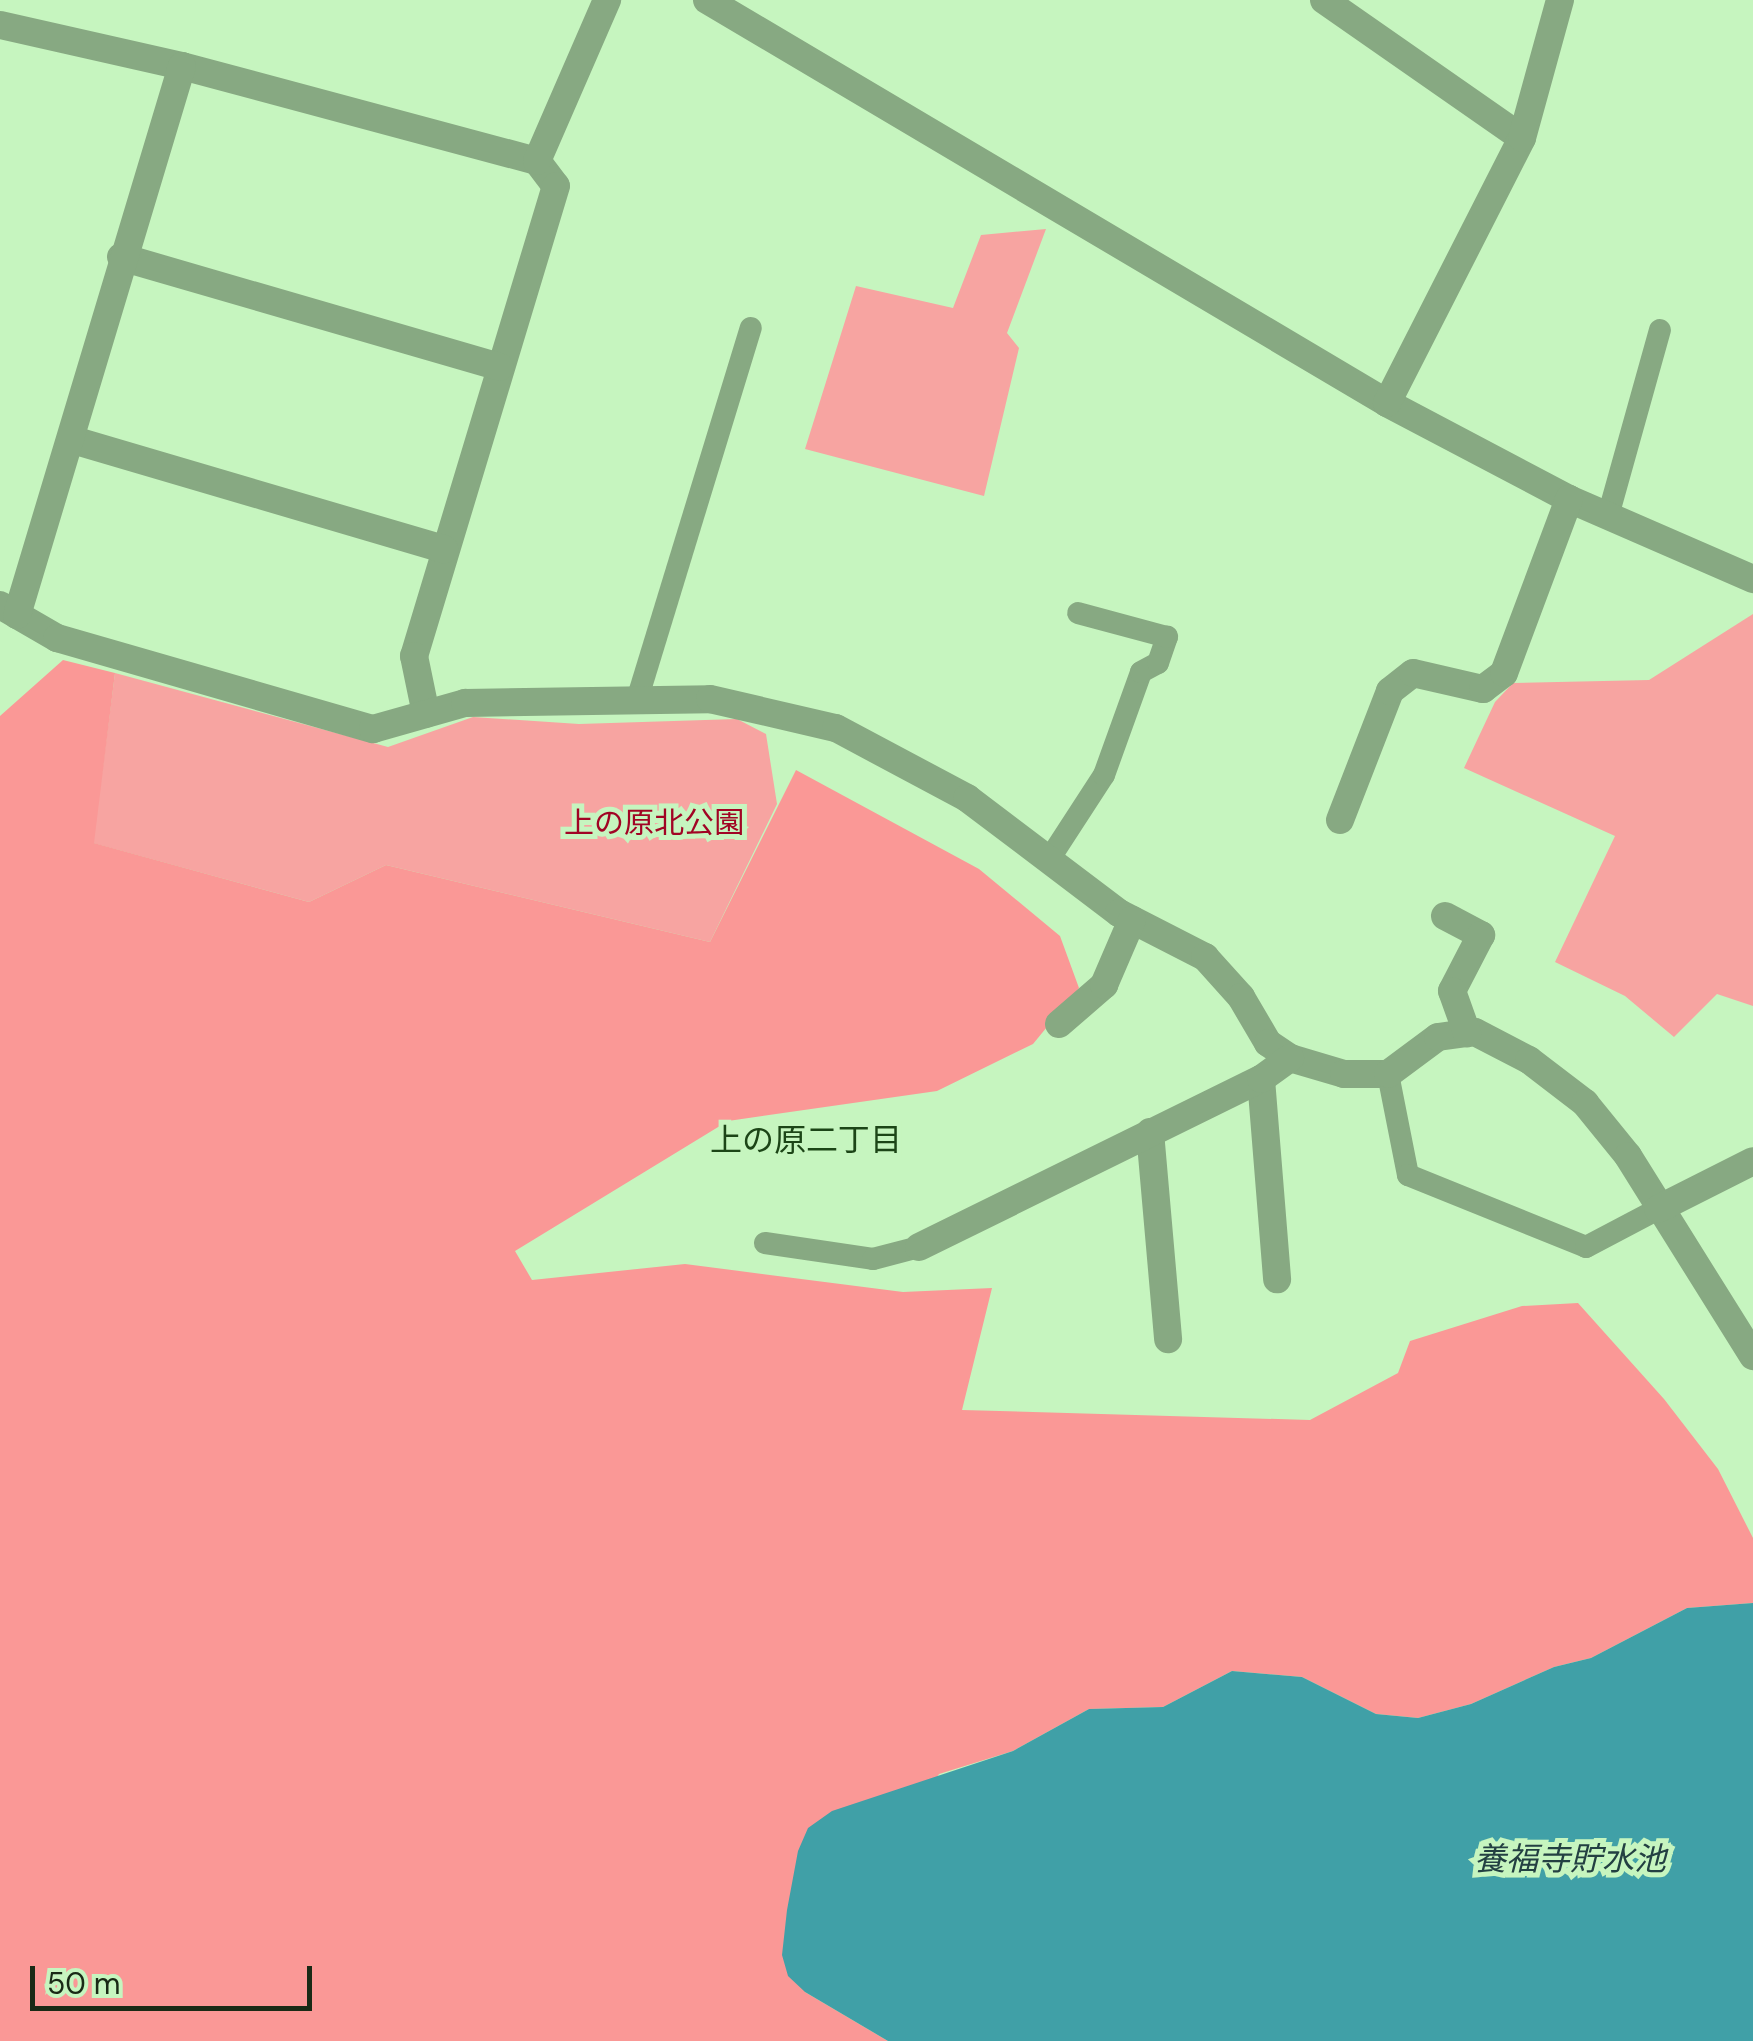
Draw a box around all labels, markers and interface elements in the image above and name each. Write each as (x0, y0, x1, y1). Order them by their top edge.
park label: 上の原北公園 (564, 805, 744, 841)
district label: 上の原二丁目 (710, 1121, 902, 1159)
water label: 養福寺貯水池 (1474, 1840, 1666, 1878)
scale bar (35, 1946, 318, 2008)
text: 50 m (47, 1964, 121, 2003)

